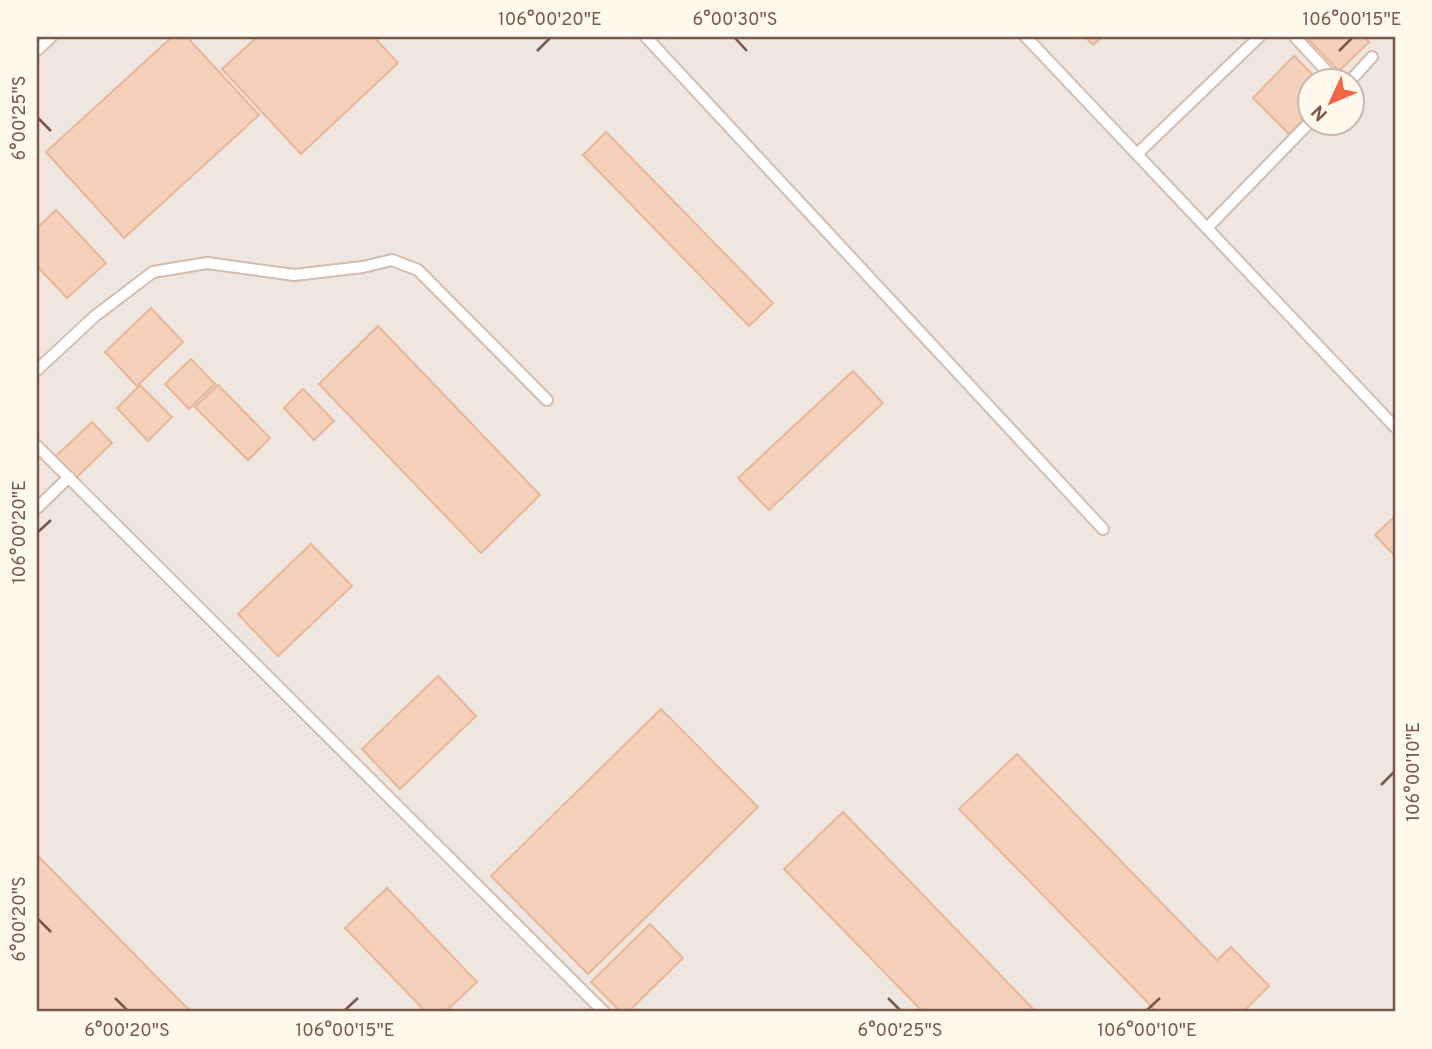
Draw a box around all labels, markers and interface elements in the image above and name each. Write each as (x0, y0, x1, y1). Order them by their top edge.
text: 106°00'20"E (498, 9, 602, 32)
text: 6°00'30"S (692, 9, 778, 32)
text: 106°00'15"E (1302, 9, 1402, 32)
north arrow (1296, 66, 1366, 136)
text: 6°00'25"S (9, 75, 32, 161)
text: N (1307, 99, 1334, 126)
text: 106°00'20"E (9, 480, 32, 584)
text: 106°00'10"E (1403, 722, 1426, 822)
text: 6°00'20"S (9, 876, 32, 962)
text: 6°00'20"S (84, 1020, 170, 1043)
text: 106°00'15"E (295, 1020, 395, 1043)
text: 6°00'25"S (857, 1020, 943, 1043)
text: 106°00'10"E (1097, 1020, 1197, 1043)

